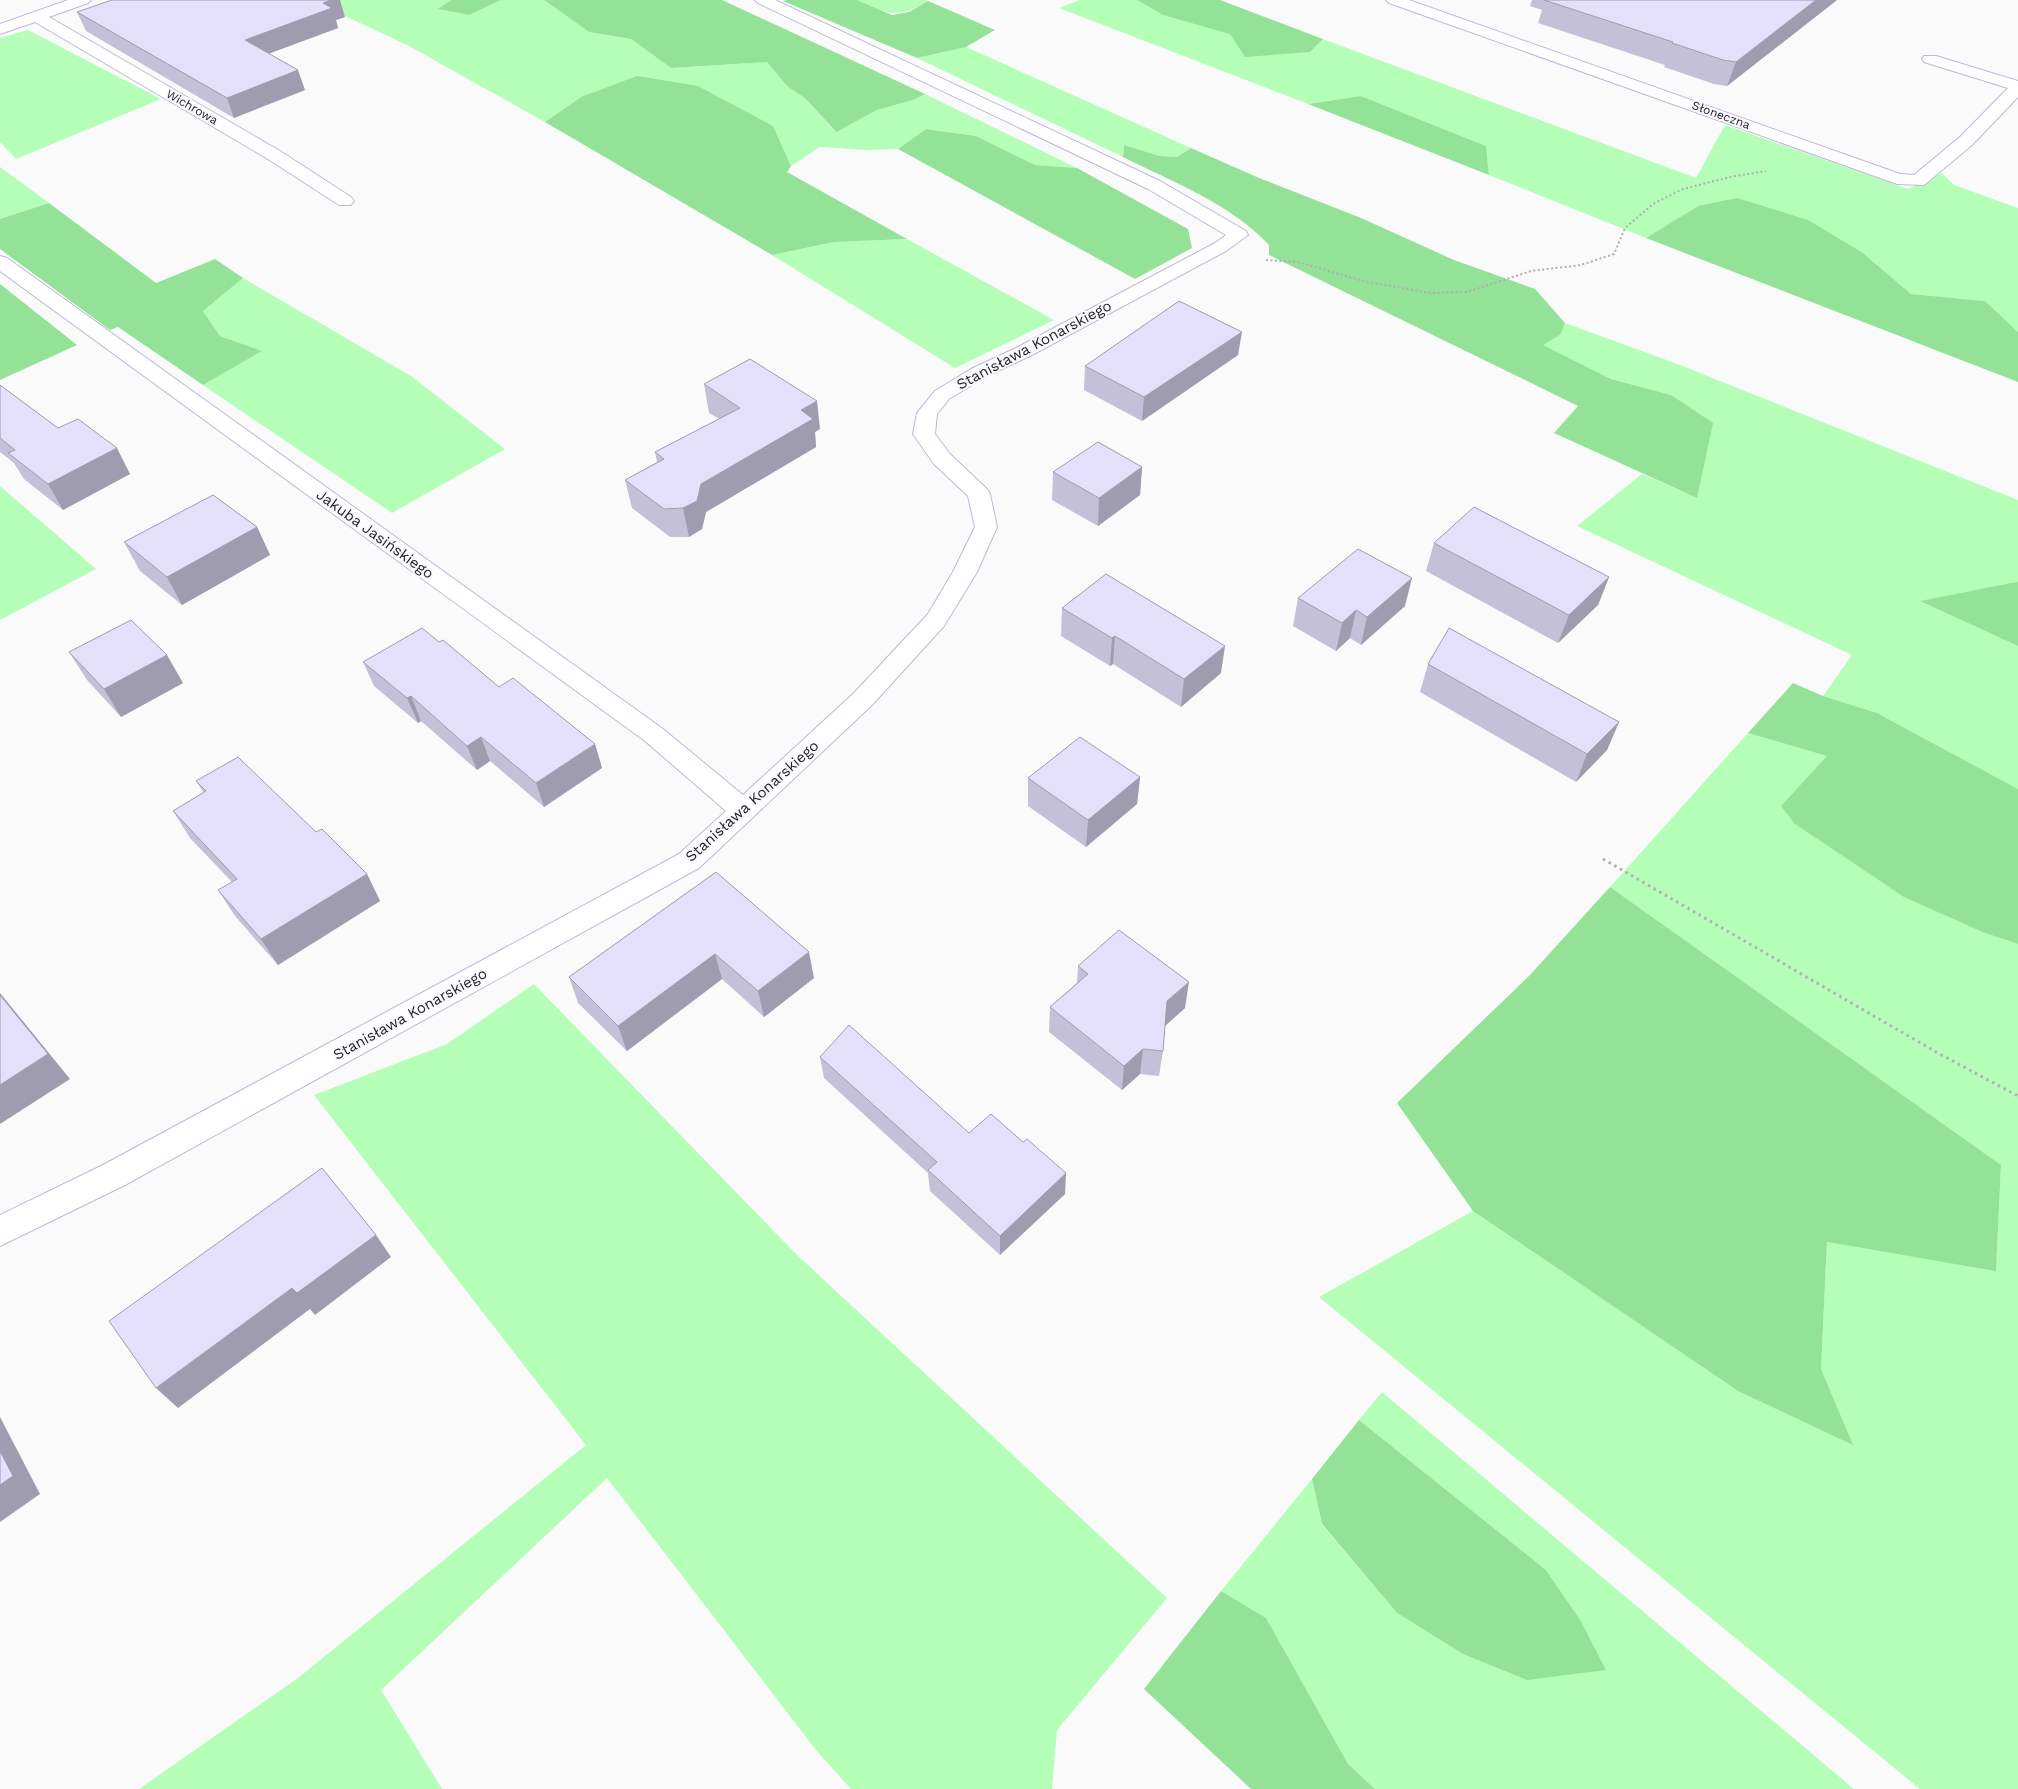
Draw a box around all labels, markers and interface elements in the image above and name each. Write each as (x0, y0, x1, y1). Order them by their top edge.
street label: Wichrowa (164, 87, 220, 127)
street label: Słoneczna (1690, 98, 1752, 132)
street label: Stanisława Konarskiego (953, 296, 1115, 394)
street label: Jakuba Jasińskiego (313, 485, 437, 583)
street label: Stanisława Konarskiego (682, 736, 822, 866)
street label: Stanisława Konarskiego (330, 964, 490, 1064)

